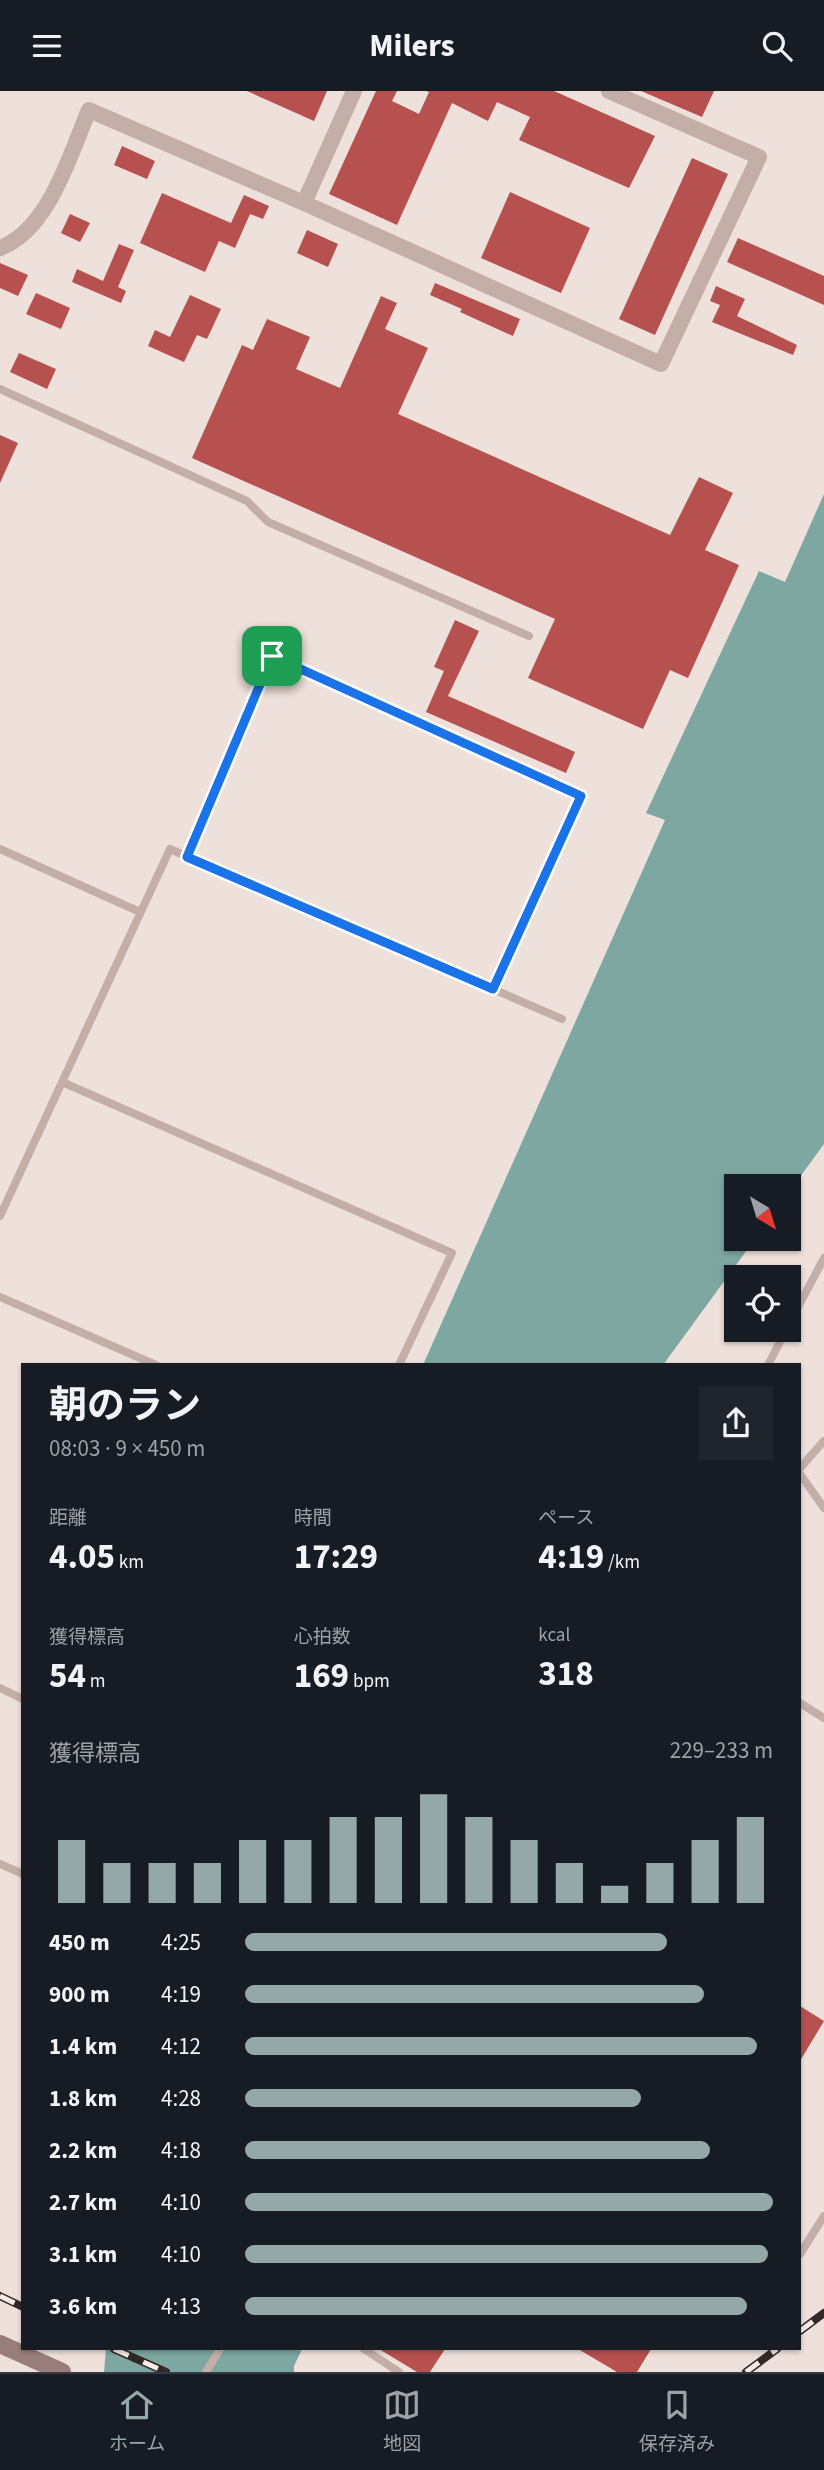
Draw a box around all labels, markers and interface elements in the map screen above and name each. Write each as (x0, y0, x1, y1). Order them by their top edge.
text: Milers (369, 23, 455, 69)
icon: menu (28, 27, 66, 65)
icon: search (758, 27, 796, 65)
pin (242, 626, 302, 686)
icon: arrive (253, 637, 291, 675)
north arrow (724, 1174, 802, 1251)
map controls (724, 1174, 801, 1342)
button: locate (724, 1265, 801, 1342)
text: 朝のラン (49, 1379, 201, 1433)
button: share (699, 1386, 773, 1460)
text: 08:03 · 9 × 450 m (49, 1432, 205, 1465)
text: 距離 (49, 1505, 87, 1532)
text: 時間 (294, 1505, 332, 1532)
text: ペース (538, 1505, 594, 1532)
text: 4.05 (49, 1532, 115, 1582)
text: 17:29 (294, 1532, 378, 1582)
text: 4:19 (538, 1532, 604, 1582)
text: km (115, 1549, 144, 1576)
text: /km (604, 1549, 640, 1576)
text: kcal (538, 1622, 570, 1649)
text: 獲得標高 (49, 1624, 125, 1651)
text: 心拍数 (294, 1624, 351, 1651)
text: 318 (538, 1649, 594, 1699)
text: 54 (49, 1651, 86, 1701)
text: 169 (294, 1651, 349, 1701)
text: m (86, 1668, 106, 1695)
text: bpm (349, 1668, 390, 1695)
text: 229–233 m (670, 1734, 773, 1767)
text: 獲得標高 (49, 1737, 141, 1770)
text: 450 m (49, 1926, 110, 1959)
text: 4:25 (161, 1926, 201, 1959)
text: 900 m (49, 1978, 110, 2011)
text: 4:19 (161, 1978, 201, 2011)
text: 1.4 km (49, 2030, 117, 2063)
text: 4:12 (161, 2030, 201, 2063)
text: 1.8 km (49, 2082, 117, 2115)
text: 4:28 (161, 2082, 201, 2115)
text: 2.2 km (49, 2134, 117, 2167)
text: 4:18 (161, 2134, 201, 2167)
text: 2.7 km (49, 2186, 117, 2219)
text: 4:10 (161, 2186, 201, 2219)
text: 3.1 km (49, 2238, 117, 2271)
text: 4:10 (161, 2238, 201, 2271)
text: 3.6 km (49, 2290, 117, 2323)
text: 4:13 (161, 2290, 201, 2323)
tab: ホーム (109, 2386, 165, 2458)
tab: 地図 (383, 2386, 421, 2458)
tab: 保存済み (639, 2386, 715, 2458)

